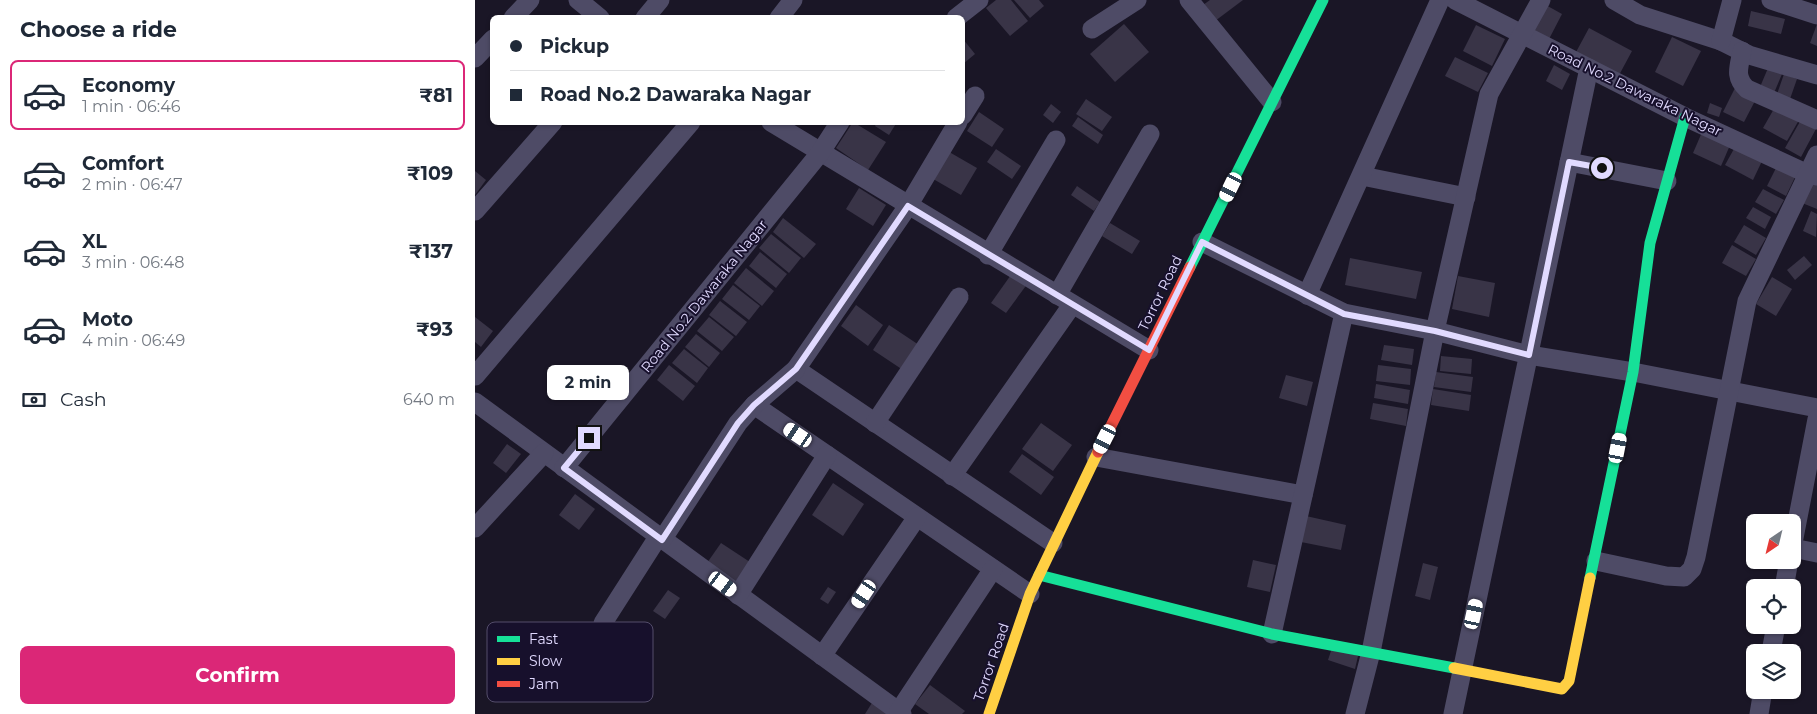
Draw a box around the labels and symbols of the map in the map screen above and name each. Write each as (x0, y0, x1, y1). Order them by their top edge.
street label: Road No.2 Dawaraka Nagar (1545, 40, 1725, 140)
route start (1591, 157, 1613, 179)
car (1217, 170, 1244, 204)
street label: Road No.2 Dawaraka Nagar (637, 216, 771, 376)
street label: Torror Road (1134, 252, 1186, 334)
callout: 2 min (548, 366, 630, 400)
car (781, 420, 814, 450)
car (1091, 422, 1118, 456)
route end (578, 427, 600, 449)
car (1607, 432, 1628, 464)
north arrow (1746, 514, 1801, 569)
car (706, 569, 739, 599)
car (849, 577, 878, 611)
car (1463, 598, 1484, 630)
street label: Torror Road (969, 620, 1013, 704)
legend (487, 622, 653, 702)
text: Fast (529, 630, 559, 648)
text: Slow (529, 652, 563, 670)
text: Jam (528, 675, 559, 693)

